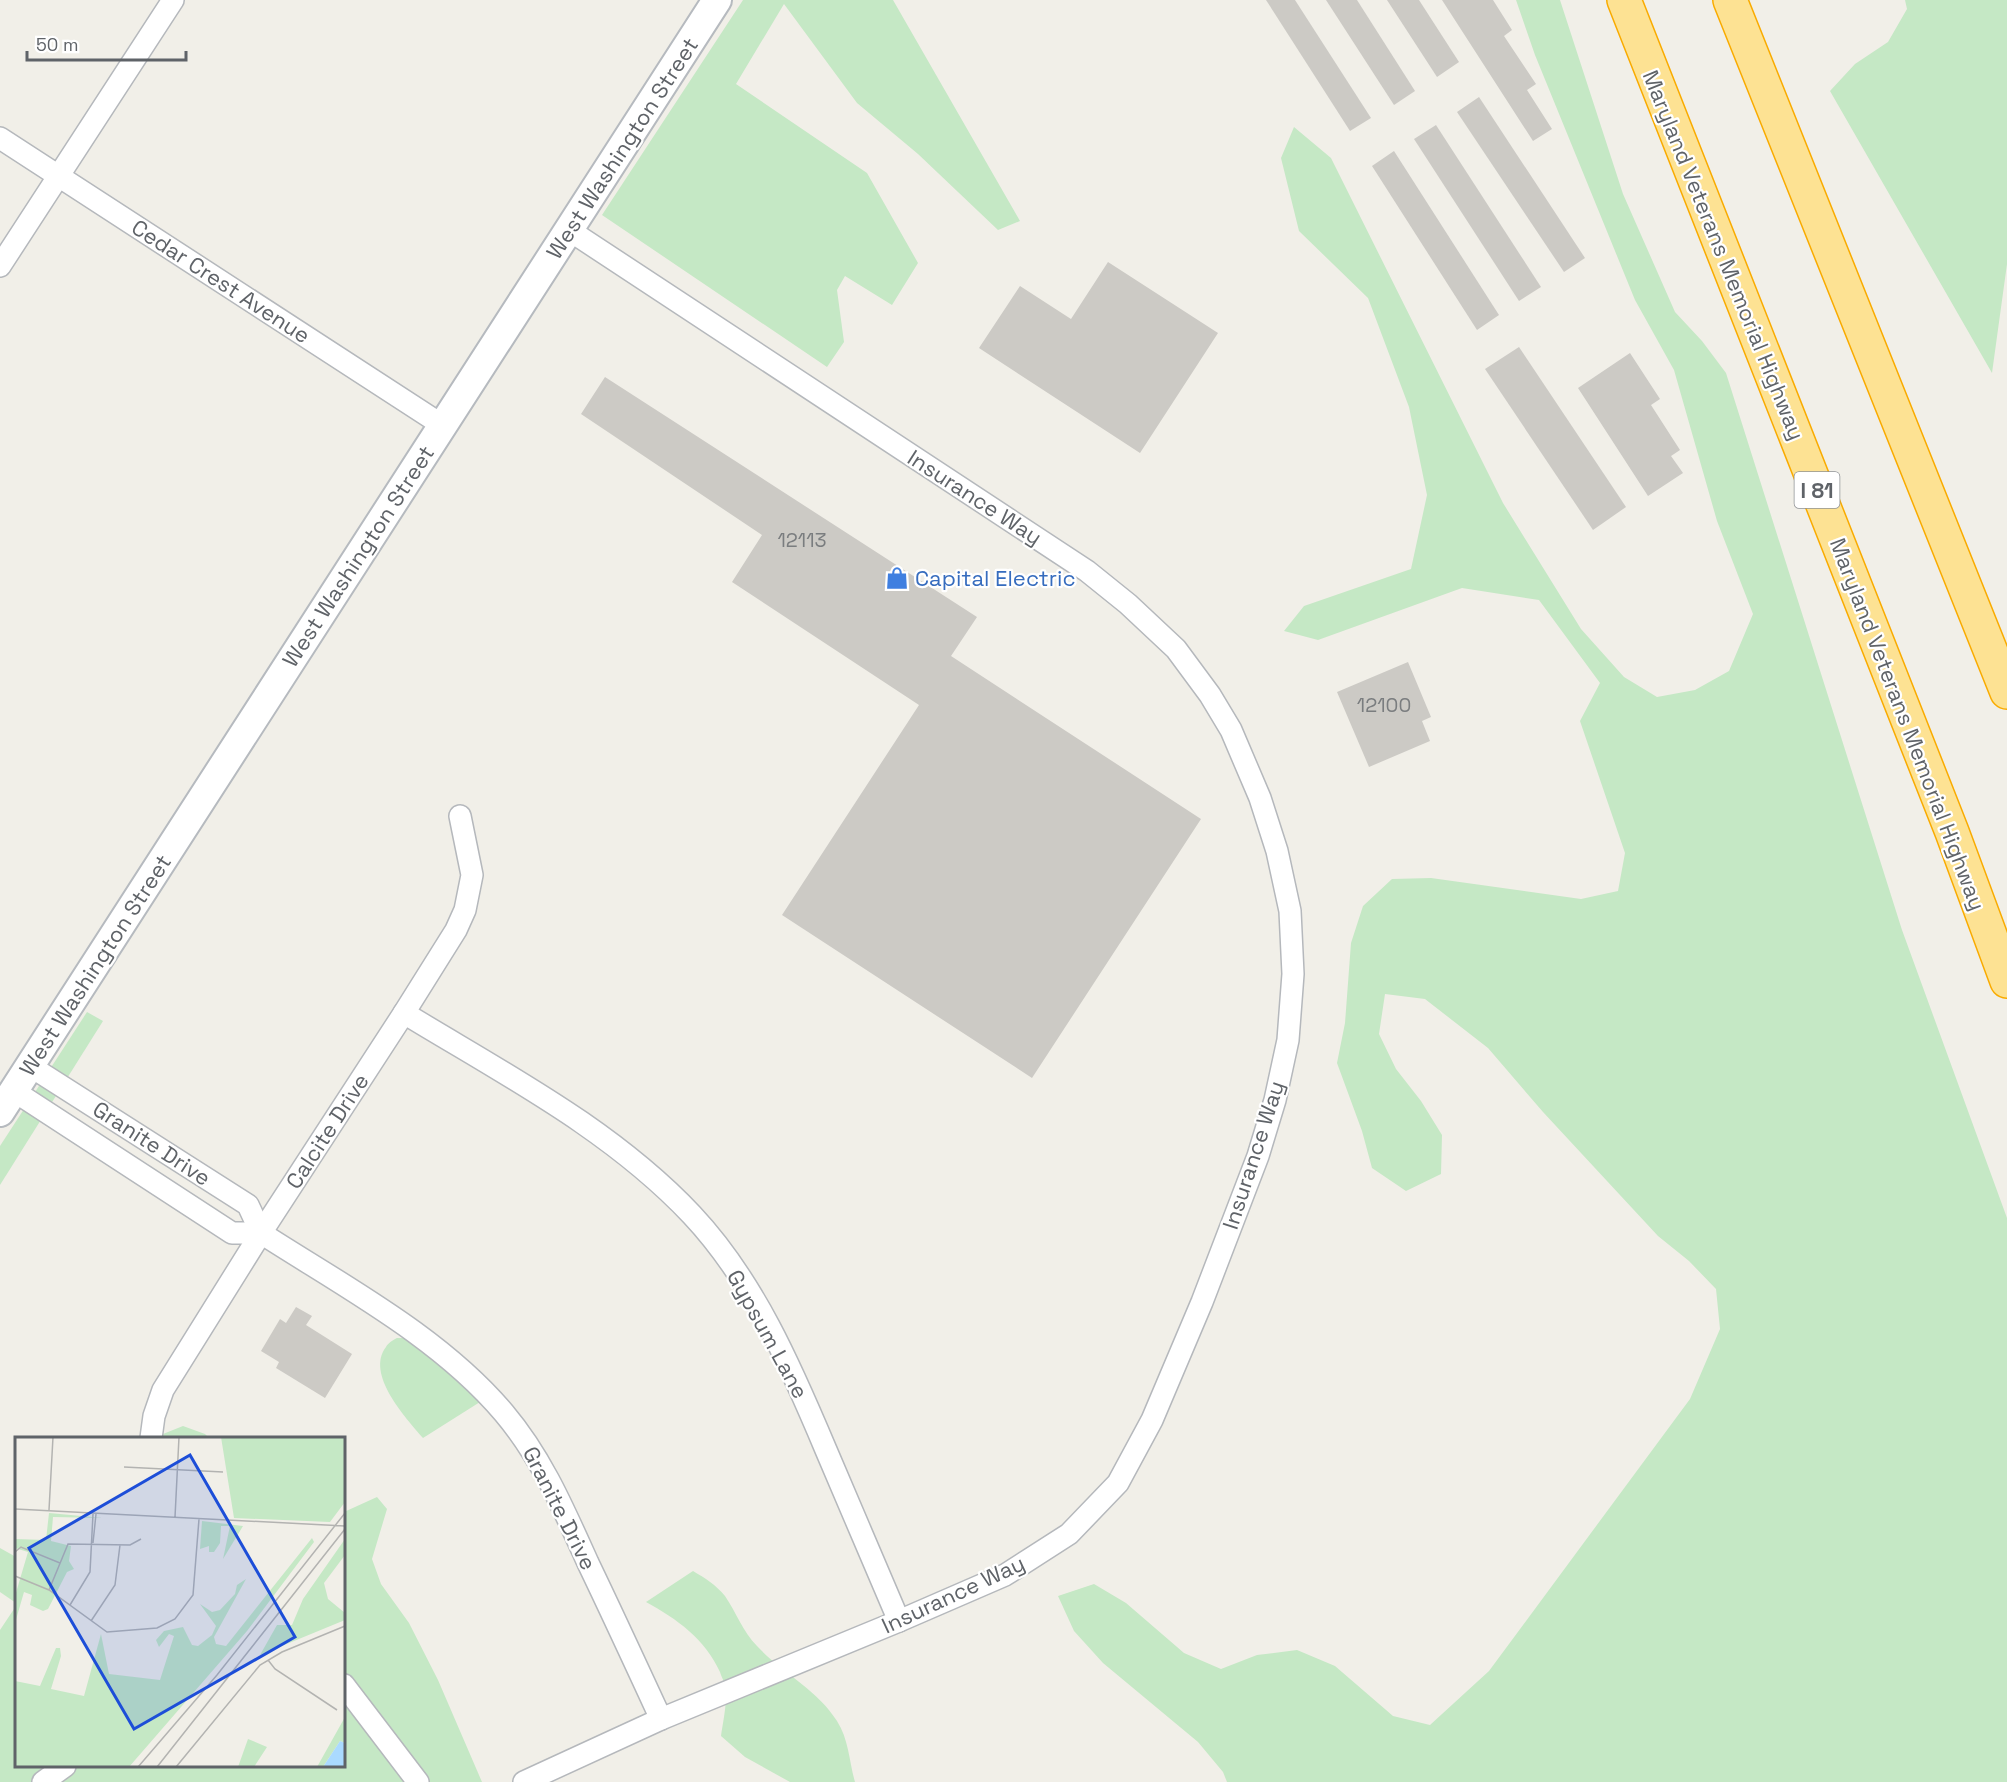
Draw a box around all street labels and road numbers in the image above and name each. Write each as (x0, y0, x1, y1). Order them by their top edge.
street label: West Washington Street (540, 32, 704, 264)
street label: Maryland Veterans Memorial Highway (1637, 66, 1811, 444)
street label: Cedar Crest Avenue (126, 213, 316, 349)
street label: West Washington Street (276, 440, 440, 672)
street label: Insurance Way (903, 443, 1047, 551)
road number: I 81 (1794, 472, 1840, 508)
street label: Maryland Veterans Memorial Highway (1824, 534, 1992, 914)
street label: West Washington Street (13, 849, 177, 1081)
street label: Calcite Drive (279, 1068, 375, 1194)
street label: Insurance Way (1216, 1077, 1290, 1233)
street label: Granite Drive (88, 1094, 216, 1192)
street label: Gypsum Lane (721, 1265, 815, 1403)
street label: Granite Drive (517, 1441, 603, 1575)
street label: Insurance Way (877, 1549, 1029, 1639)

